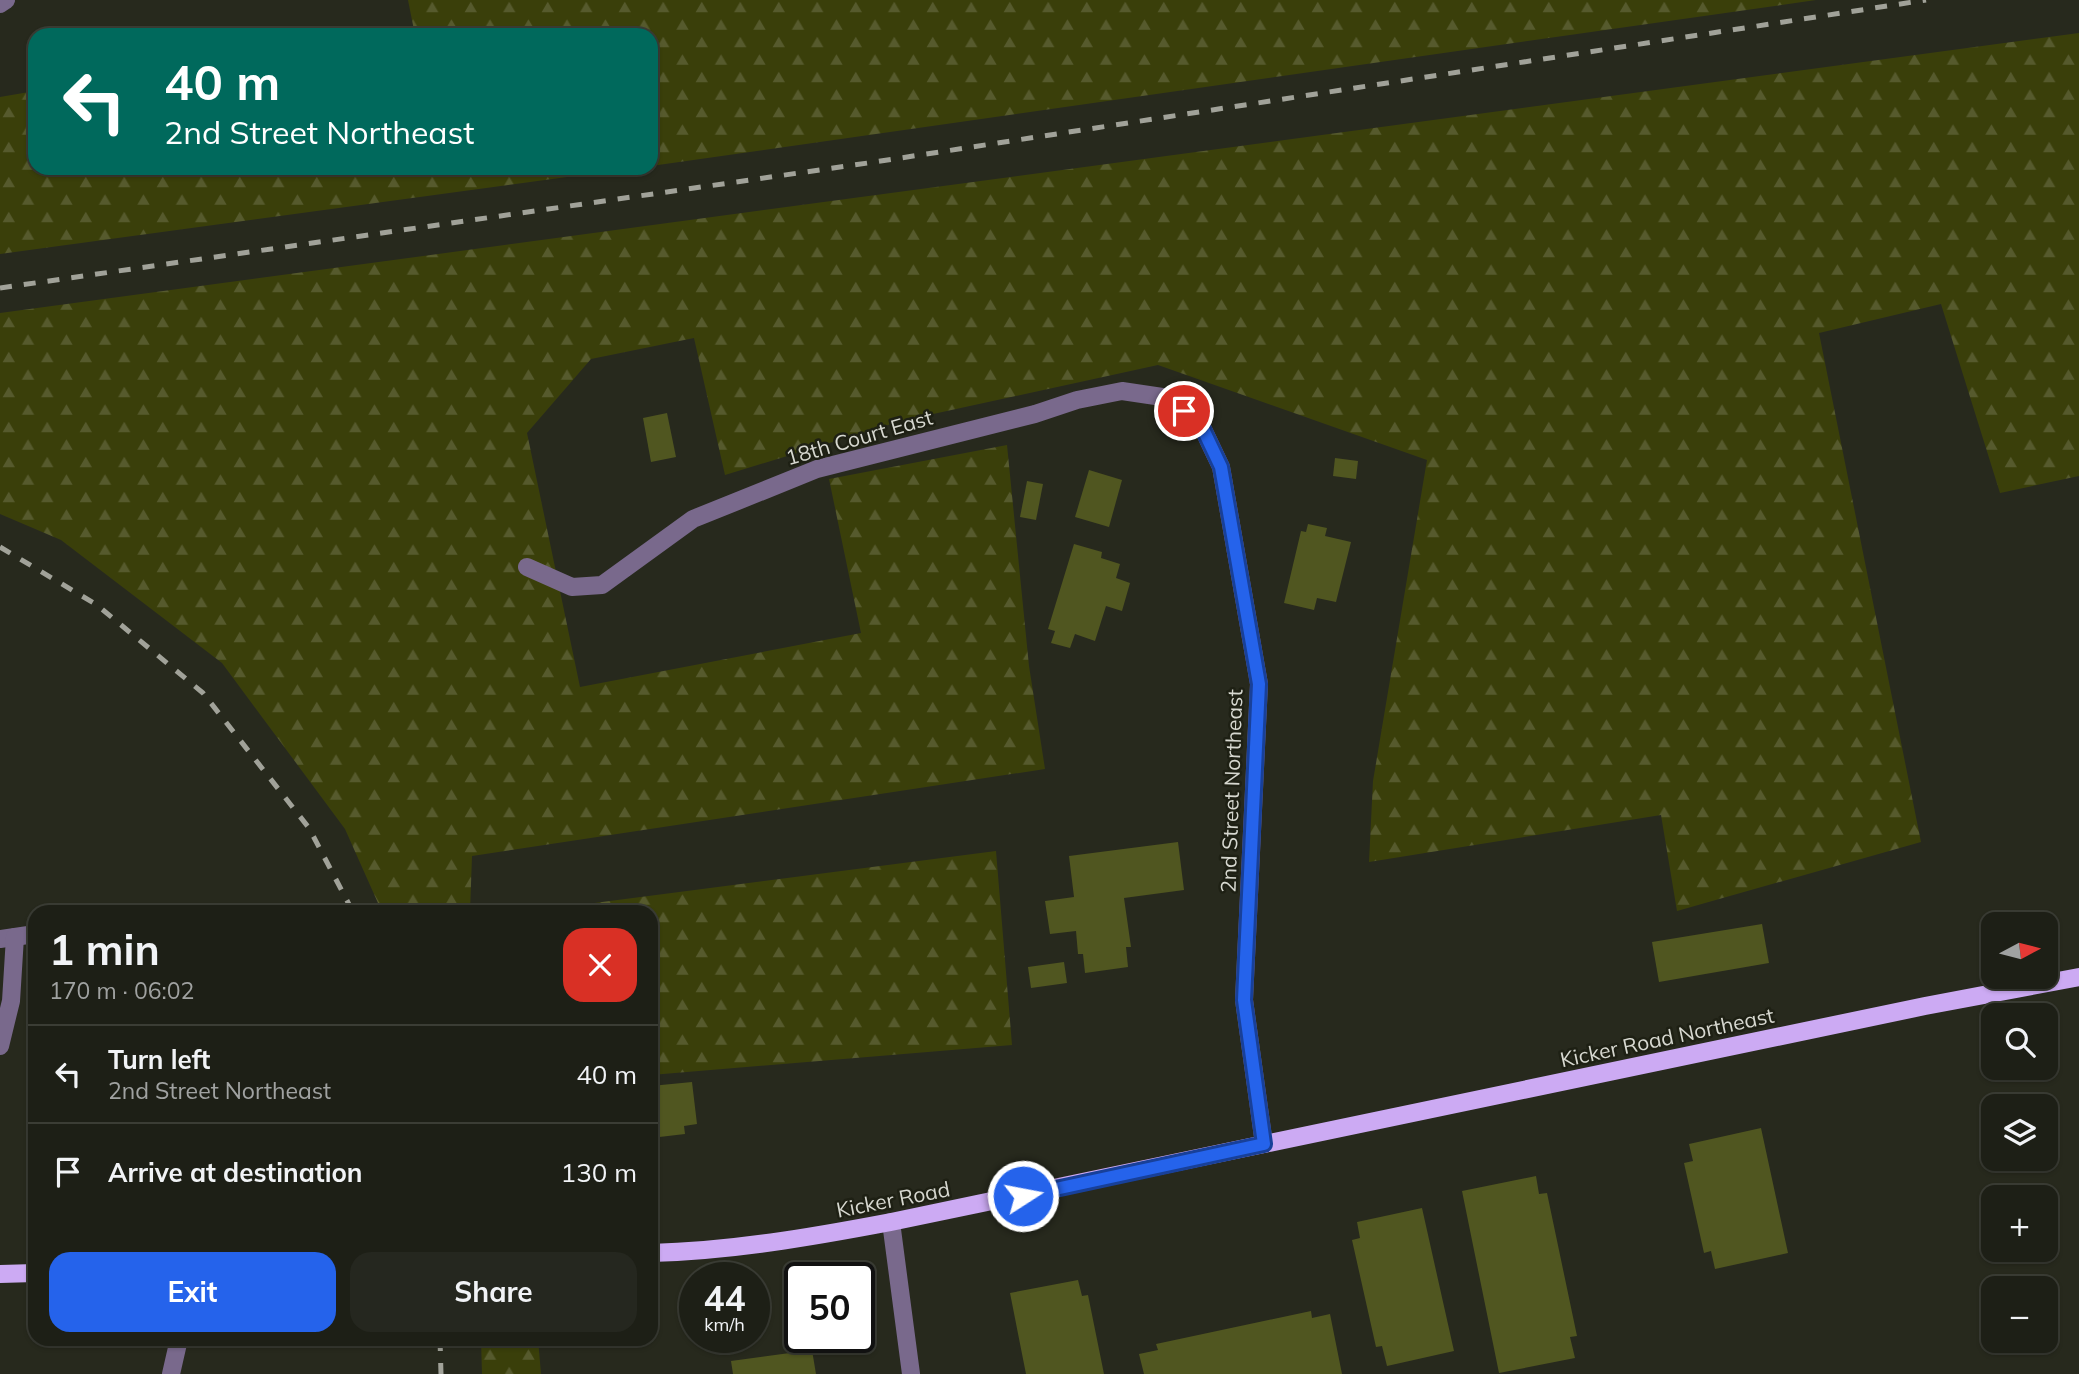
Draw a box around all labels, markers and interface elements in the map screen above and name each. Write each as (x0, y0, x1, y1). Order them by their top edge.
text: 40 m (164, 51, 280, 112)
icon: left (49, 56, 140, 147)
text: 2nd Street Northeast (164, 112, 474, 152)
pin (1154, 381, 1214, 441)
icon: arrive (1165, 392, 1203, 430)
street label: 18th Court East (783, 404, 935, 470)
street label: 2nd Street Northeast (1214, 689, 1248, 893)
north arrow (1981, 912, 2058, 989)
map controls (1981, 912, 2058, 1353)
text: 1 min (49, 923, 160, 976)
button: close (563, 928, 637, 1002)
text: 170 m · 06:02 (49, 976, 194, 1005)
street label: Kicker Road Northeast (1558, 1002, 1776, 1072)
button: search (1981, 1003, 2058, 1080)
text: Turn left (108, 1043, 210, 1076)
icon: left (49, 1055, 87, 1093)
text: 40 m (576, 1058, 637, 1091)
text: 2nd Street Northeast (108, 1076, 331, 1105)
button: layers (1981, 1094, 2058, 1171)
icon: arrive (49, 1153, 87, 1191)
text: Arrive at destination (108, 1156, 363, 1189)
text: 130 m (561, 1156, 637, 1189)
position arrow (986, 1159, 1060, 1233)
street label: Kicker Road (834, 1175, 952, 1223)
button: + (1981, 1185, 2058, 1262)
button: Exit (49, 1252, 336, 1332)
button: Share (350, 1252, 637, 1332)
speed limit sign: 50 (784, 1262, 875, 1353)
text: 44 (703, 1276, 746, 1320)
button: − (1981, 1276, 2058, 1353)
text: km/h (704, 1313, 745, 1336)

